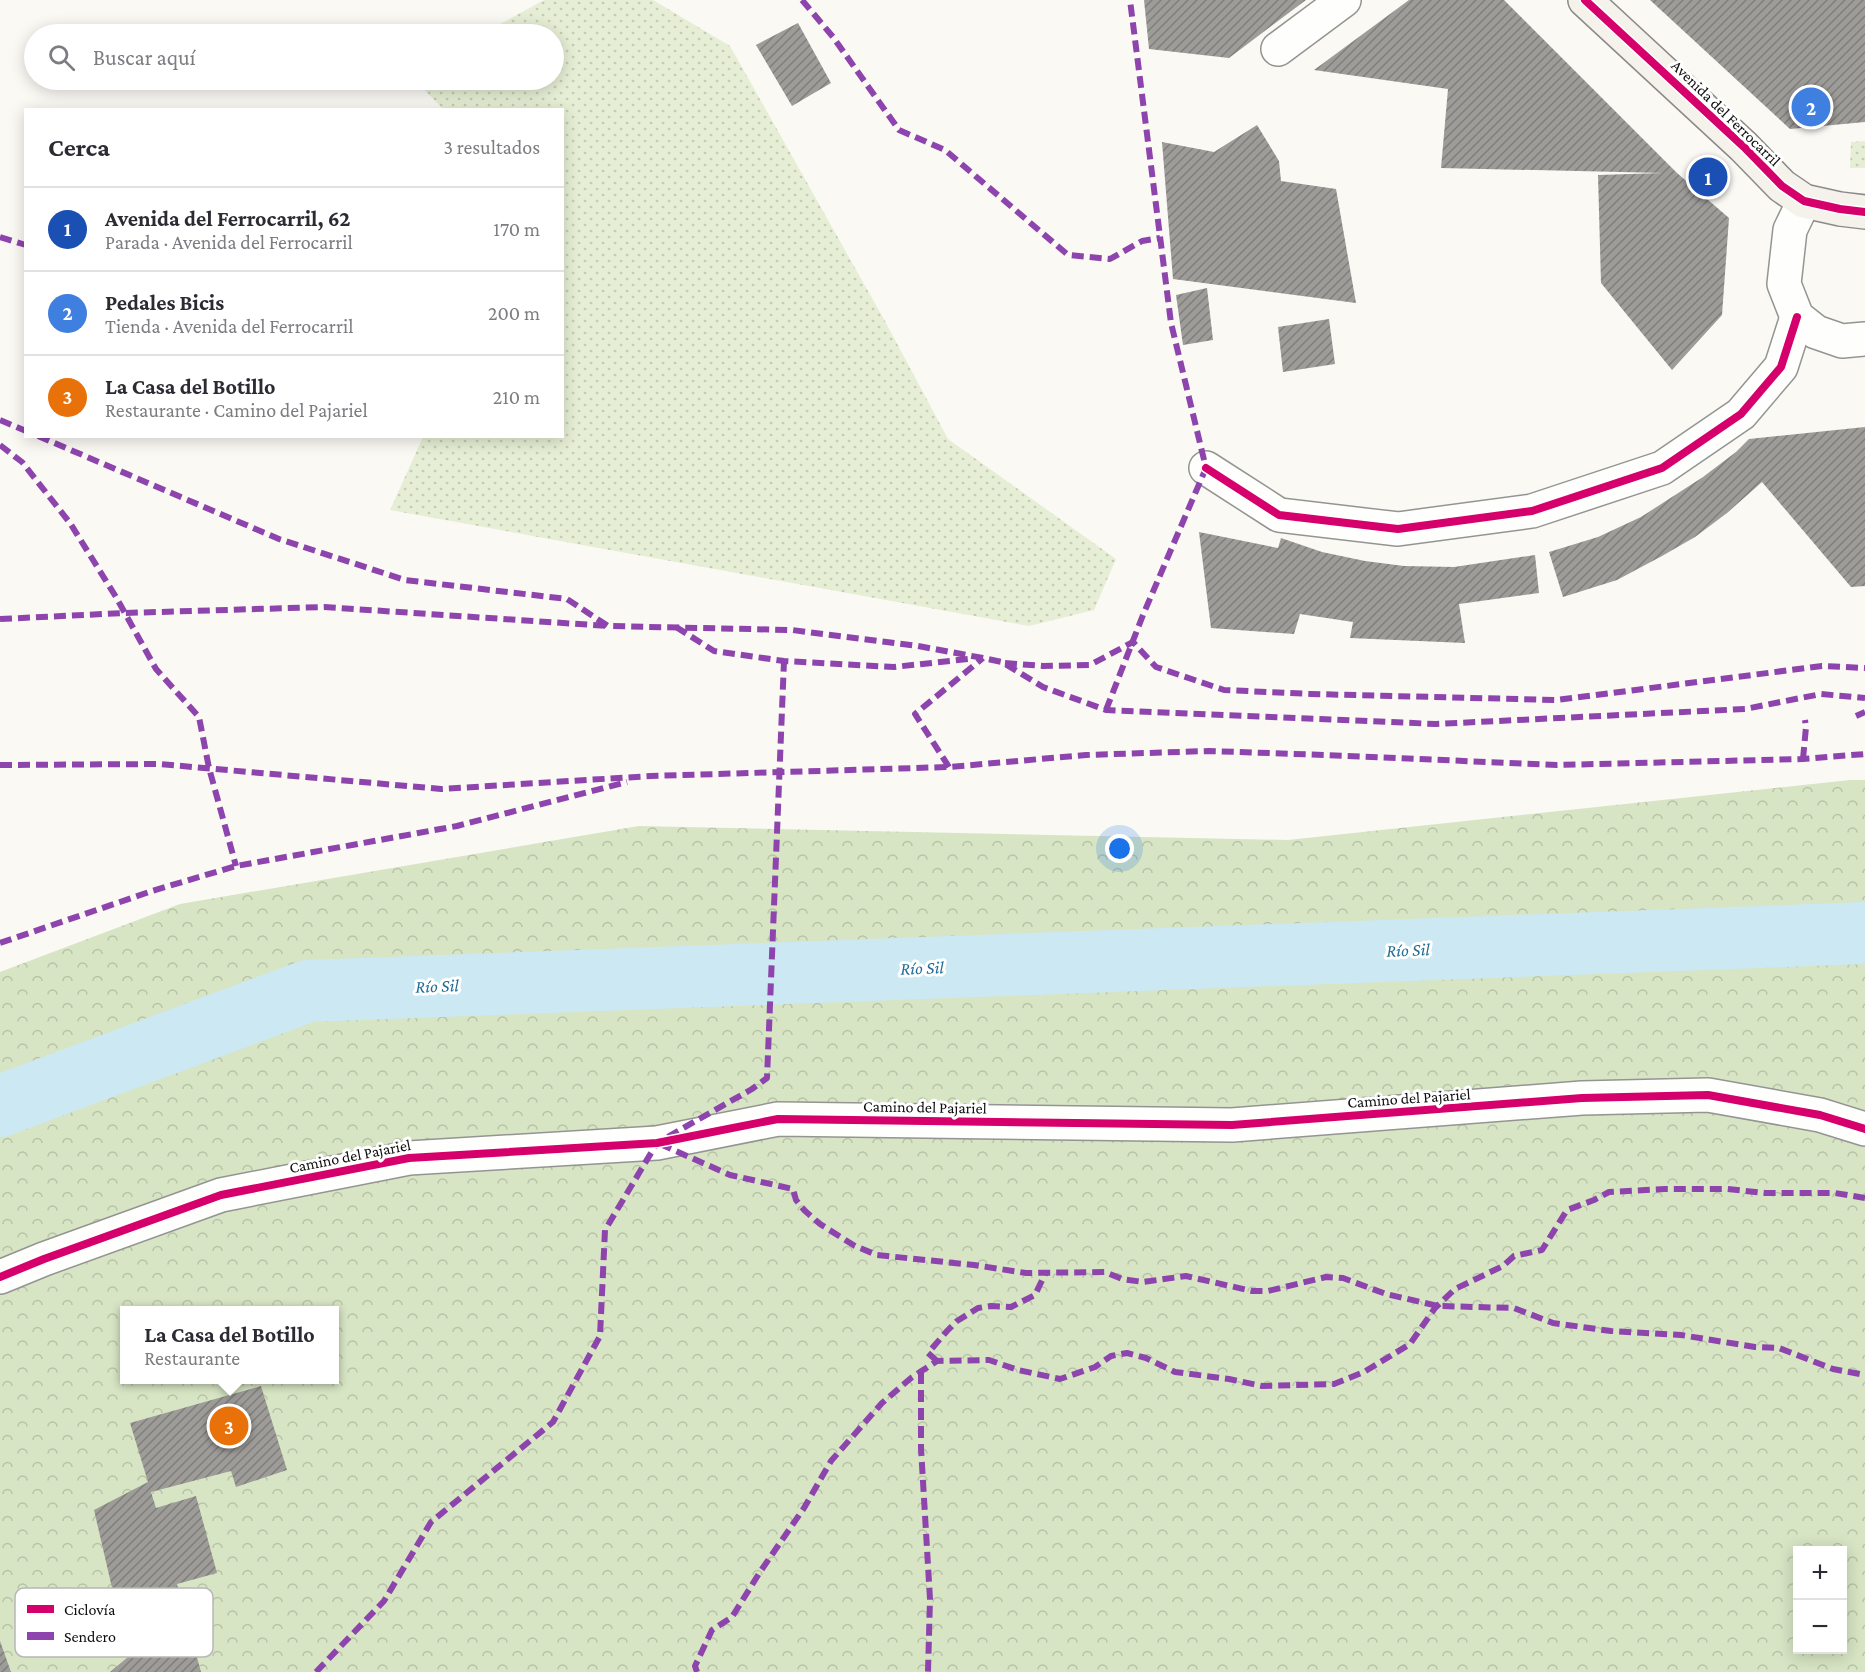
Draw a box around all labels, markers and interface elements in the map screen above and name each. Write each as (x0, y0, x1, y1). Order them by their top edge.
search box (24, 24, 564, 90)
icon: search (45, 41, 78, 74)
text: Buscar aquí (93, 45, 195, 70)
street label: Avenida del Ferrocarril (1668, 57, 1784, 169)
pin: 2 (1792, 84, 1830, 130)
text: Cerca (48, 133, 110, 162)
text: 3 resultados (443, 136, 540, 158)
pin: 1 (1688, 154, 1728, 200)
text: Avenida del Ferrocarril, 62 (105, 206, 351, 231)
text: 1 (64, 218, 71, 240)
text: 170 m (493, 218, 540, 240)
text: Parada · Avenida del Ferrocarril (105, 231, 353, 253)
text: Pedales Bicis (105, 290, 224, 315)
text: 2 (62, 302, 73, 324)
text: 200 m (488, 302, 540, 324)
text: Tienda · Avenida del Ferrocarril (105, 315, 354, 337)
text: La Casa del Botillo (105, 374, 276, 399)
text: 3 (63, 386, 72, 408)
text: 210 m (493, 386, 540, 408)
text: Restaurante · Camino del Pajariel (105, 399, 368, 421)
your location (1105, 834, 1134, 863)
water label: Río Sil (1386, 939, 1431, 961)
water label: Río Sil (900, 957, 945, 979)
water label: Río Sil (415, 975, 460, 997)
street label: Camino del Pajariel (1347, 1085, 1471, 1112)
street label: Camino del Pajariel (863, 1097, 987, 1118)
street label: Camino del Pajariel (288, 1136, 412, 1177)
popup (120, 1306, 339, 1384)
text: La Casa del Botillo (144, 1322, 315, 1347)
text: Restaurante (144, 1347, 240, 1369)
pin: 3 (210, 1404, 248, 1448)
map controls (1793, 1546, 1847, 1654)
button: + (1793, 1546, 1847, 1600)
legend (15, 1588, 213, 1657)
button: − (1793, 1600, 1847, 1654)
text: Ciclovía (64, 1601, 116, 1618)
text: Sendero (64, 1628, 116, 1645)

